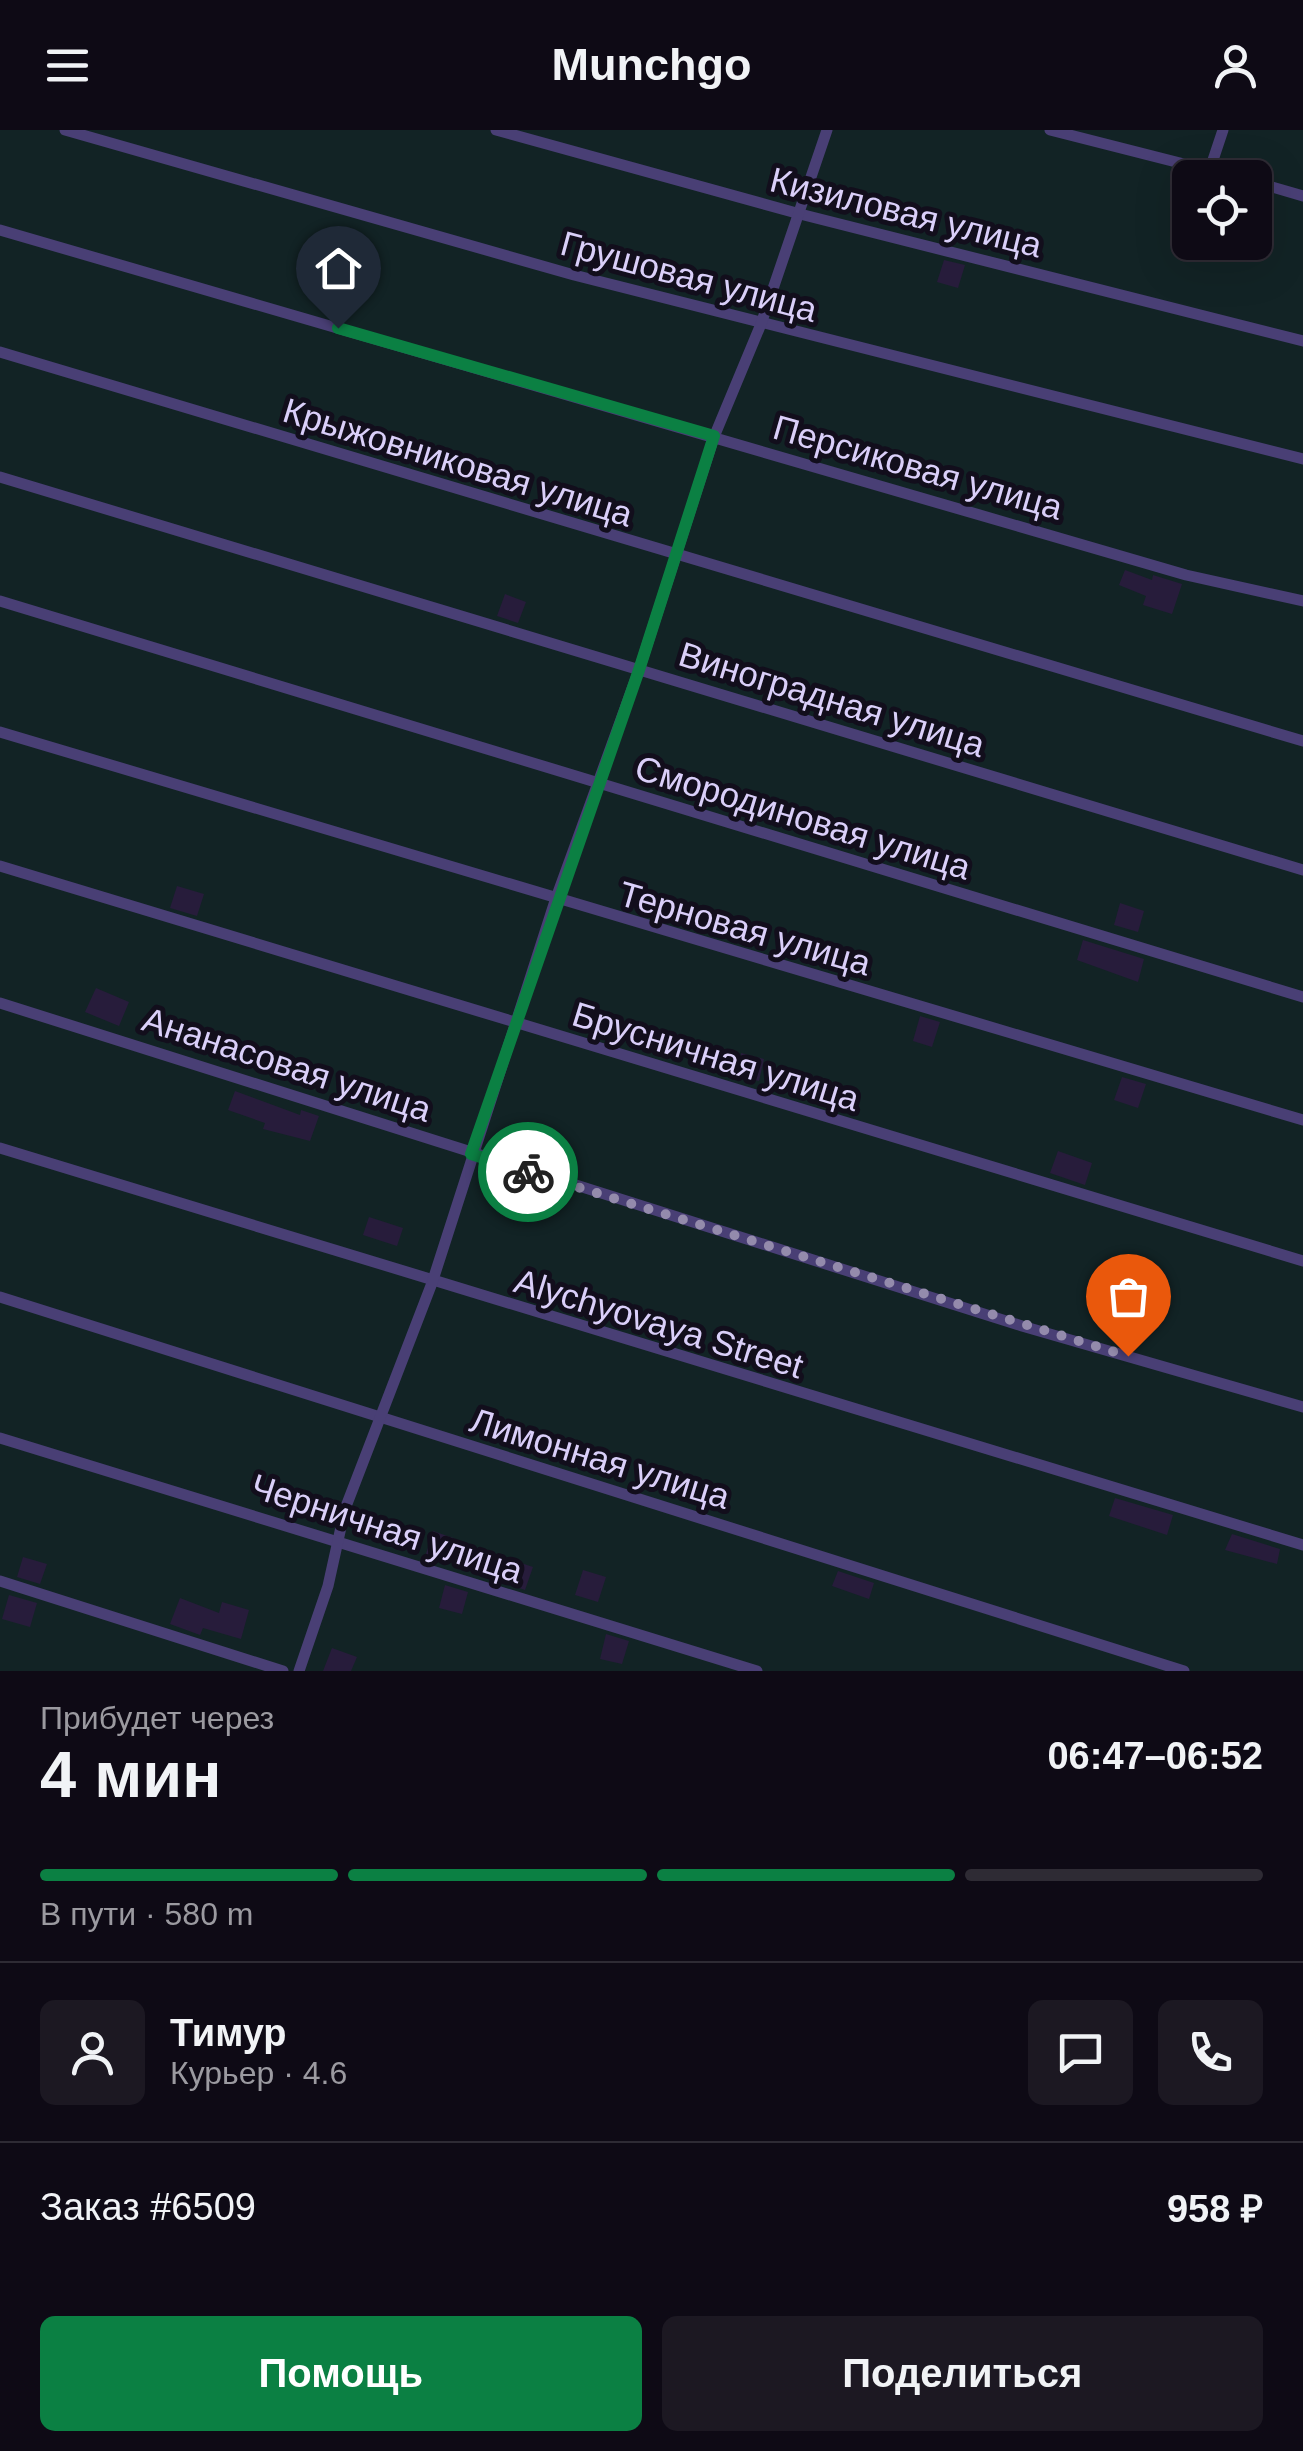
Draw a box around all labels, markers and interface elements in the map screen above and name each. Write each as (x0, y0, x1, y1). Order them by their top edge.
icon: menu (40, 38, 95, 93)
icon: person (1208, 38, 1263, 93)
text: Munchgo (552, 39, 751, 90)
street label: Кизиловая улица (766, 159, 1046, 265)
map controls (1172, 160, 1272, 260)
button: locate (1172, 160, 1272, 260)
street label: Грушовая улица (557, 223, 822, 329)
pin (296, 226, 381, 329)
icon: home (311, 241, 366, 296)
street label: Крыжовниковая улица (279, 390, 638, 534)
street label: Персиковая улица (769, 407, 1068, 527)
street label: Виноградная улица (674, 634, 990, 764)
street label: Смородиновая улица (631, 747, 976, 887)
street label: Терновая улица (615, 873, 876, 983)
street label: Брусничная улица (568, 994, 864, 1118)
street label: Ананасовая улица (138, 999, 437, 1129)
courier (478, 1122, 578, 1222)
icon: bike (501, 1145, 556, 1200)
pin (1086, 1254, 1171, 1357)
street label: Alychyovaya Street (510, 1261, 808, 1386)
icon: bag (1101, 1269, 1156, 1324)
street label: Лимонная улица (466, 1400, 735, 1516)
street label: Черничная улица (246, 1466, 528, 1590)
text: Прибудет через (40, 1700, 274, 1736)
text: 06:47–06:52 (1047, 1735, 1263, 1777)
text: 4 мин (40, 1738, 222, 1811)
text: В пути · 580 m (40, 1896, 253, 1932)
button: person (40, 2000, 145, 2105)
button: chat (1028, 2000, 1133, 2105)
button: phone (1158, 2000, 1263, 2105)
text: Тимур (170, 2012, 287, 2054)
text: Курьер · 4.6 (170, 2055, 347, 2091)
text: Заказ #6509 (40, 2186, 256, 2228)
text: 958 ₽ (1167, 2188, 1263, 2230)
button: Помощь (40, 2316, 642, 2431)
button: Поделиться (662, 2316, 1263, 2431)

